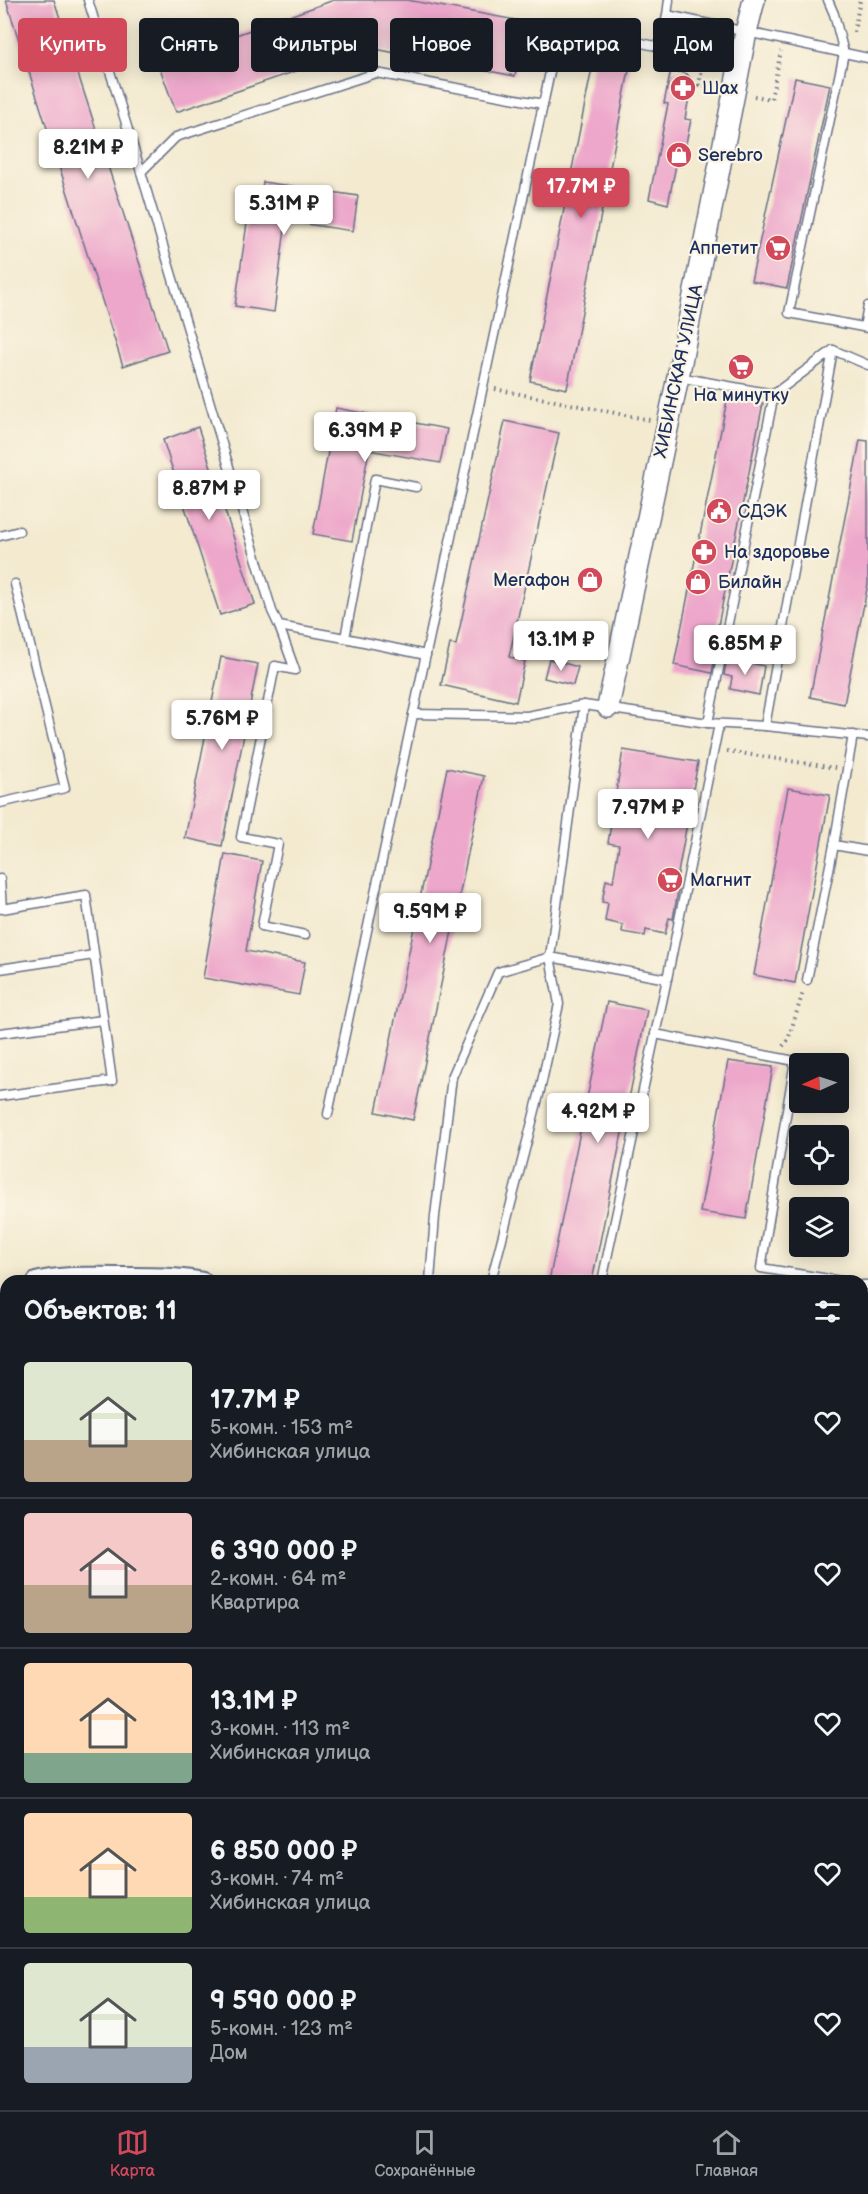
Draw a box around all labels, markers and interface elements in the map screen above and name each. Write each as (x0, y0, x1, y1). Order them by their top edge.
chip: Купить (18, 18, 127, 72)
chip: Снять (139, 18, 239, 72)
chip: Фильтры (251, 18, 378, 72)
chip: Новое (390, 18, 493, 72)
chip: Квартира (505, 18, 641, 72)
chip: Дом (653, 18, 734, 72)
pharmacy icon: Шах (668, 73, 698, 103)
place label: Шах (702, 78, 738, 99)
pin: 8.21M ₽ (33, 129, 143, 180)
text: 8.21M ₽ (53, 136, 123, 160)
shop icon: Serebro (664, 140, 694, 170)
place label: Serebro (698, 145, 763, 166)
pin: 17.7M ₽ (526, 168, 636, 219)
text: 17.7M ₽ (546, 175, 616, 199)
pin: 5.31M ₽ (229, 185, 339, 236)
text: 5.31M ₽ (249, 192, 319, 216)
supermarket icon: Аппетит (763, 233, 793, 263)
place label: Аппетит (688, 238, 759, 259)
street label: ХИБИНСКАЯ УЛИЦА (650, 282, 707, 460)
supermarket icon: На минутку (726, 352, 756, 382)
place label: На минутку (693, 385, 789, 406)
pin: 6.39M ₽ (310, 412, 420, 463)
text: 6.39M ₽ (328, 419, 402, 443)
pin: 8.87M ₽ (154, 470, 264, 521)
text: 8.87M ₽ (172, 477, 246, 501)
public building icon: СДЭК (704, 496, 734, 526)
place label: СДЭК (738, 501, 787, 522)
pharmacy icon: На здоровье (689, 537, 719, 567)
place label: На здоровье (724, 542, 830, 563)
shop icon: Мегафон (575, 565, 605, 595)
shop icon: Билайн (683, 567, 713, 597)
place label: Мегафон (493, 570, 570, 591)
place label: Билайн (718, 572, 782, 593)
pin: 13.1M ₽ (506, 621, 616, 672)
pin: 6.85M ₽ (690, 625, 800, 676)
text: 13.1M ₽ (527, 628, 595, 652)
text: 6.85M ₽ (708, 632, 782, 656)
pin: 5.76M ₽ (167, 700, 277, 751)
text: 5.76M ₽ (185, 707, 259, 731)
pin: 7.97M ₽ (593, 789, 703, 840)
text: 7.97M ₽ (612, 796, 684, 820)
supermarket icon: Магнит (655, 865, 685, 895)
place label: Магнит (690, 870, 752, 891)
pin: 9.59M ₽ (375, 893, 485, 944)
text: 9.59M ₽ (393, 900, 467, 924)
north arrow (789, 1053, 849, 1113)
map controls (789, 1053, 849, 1257)
pin: 4.92M ₽ (543, 1093, 653, 1144)
text: 4.92M ₽ (561, 1100, 635, 1124)
button: locate (789, 1125, 849, 1185)
button: layers (789, 1197, 849, 1257)
icon: filters (811, 1295, 844, 1328)
text: Объектов: 11 (24, 1296, 177, 1327)
text: 17.7M ₽ (210, 1385, 300, 1416)
icon: home (72, 1386, 144, 1458)
icon: heart (811, 1406, 844, 1439)
text: 5-комн. · 153 m² (210, 1416, 353, 1440)
text: Хибинская улица (210, 1440, 370, 1464)
text: 6 390 000 ₽ (210, 1536, 357, 1567)
icon: home (72, 1537, 144, 1609)
icon: heart (811, 1557, 844, 1590)
text: 2-комн. · 64 m² (210, 1567, 346, 1591)
text: Квартира (210, 1591, 300, 1615)
text: 13.1M ₽ (210, 1686, 297, 1717)
icon: home (72, 1687, 144, 1759)
icon: heart (811, 1707, 844, 1740)
text: 3-комн. · 113 m² (210, 1717, 350, 1741)
text: Хибинская улица (210, 1741, 370, 1765)
text: 6 850 000 ₽ (210, 1836, 357, 1867)
icon: home (72, 1837, 144, 1909)
icon: heart (811, 1857, 844, 1890)
text: 3-комн. · 74 m² (210, 1867, 344, 1891)
text: Хибинская улица (210, 1891, 370, 1915)
text: 9 590 000 ₽ (210, 1986, 356, 2017)
icon: home (72, 1987, 144, 2059)
icon: heart (811, 2007, 844, 2040)
text: 5-комн. · 123 m² (210, 2017, 353, 2041)
text: Дом (210, 2041, 248, 2065)
tab: Карта (110, 2126, 155, 2181)
tab: Сохранённые (374, 2126, 476, 2181)
tab: Главная (695, 2126, 758, 2181)

